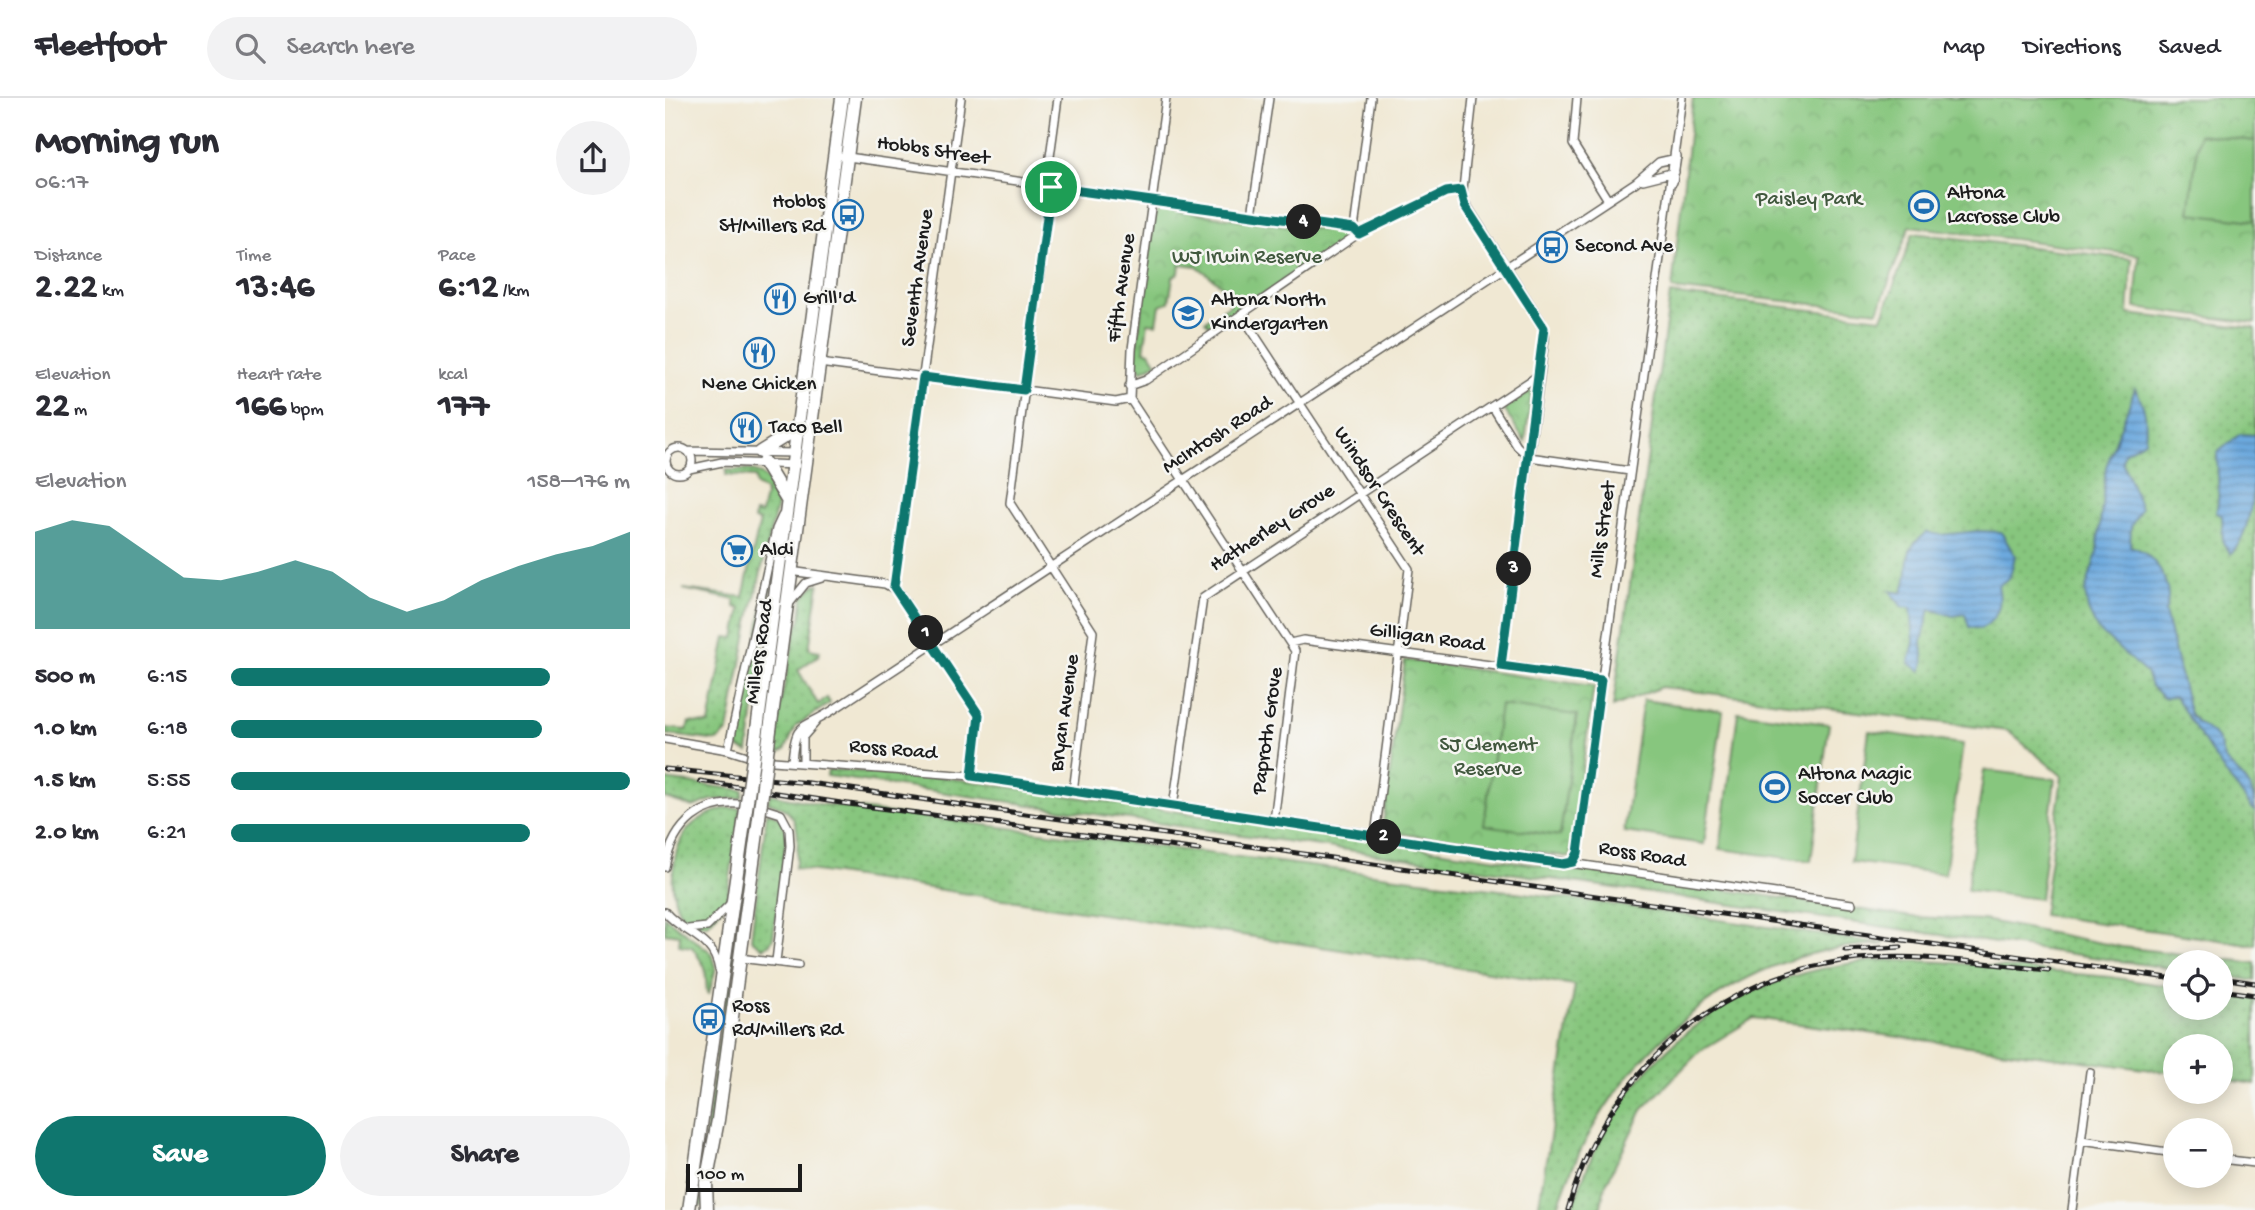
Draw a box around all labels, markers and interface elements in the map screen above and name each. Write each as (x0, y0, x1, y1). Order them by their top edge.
search box (207, 17, 697, 80)
text: Fleetfoot (35, 29, 165, 67)
icon: search (231, 29, 269, 67)
text: Search here (287, 33, 415, 64)
text: Map (1943, 34, 1985, 63)
text: Directions (2023, 34, 2121, 63)
text: Saved (2159, 34, 2220, 63)
button: share (556, 121, 630, 195)
text: Morning run (35, 122, 219, 166)
street label: Hobbs Street (875, 132, 993, 173)
pin (1021, 157, 1081, 217)
icon: arrive (1032, 168, 1070, 206)
text: 06:17 (35, 170, 88, 197)
place label: Altona Lacrosse Club (1947, 182, 2060, 231)
park label: Paisley Park (1755, 188, 1865, 213)
sports icon: Altona Lacrosse Club (1907, 189, 1941, 223)
place label: Hobbs St/Millers Rd (719, 191, 827, 240)
bus stop icon: Hobbs St/Millers Rd (831, 198, 865, 232)
pin: 4 (1287, 204, 1321, 240)
street label: Seventh Avenue (897, 206, 941, 348)
text: 4 (1299, 210, 1308, 233)
bus stop icon: Second Ave (1535, 230, 1569, 264)
street label: Fifth Avenue (1103, 231, 1143, 345)
place label: Second Ave (1575, 235, 1675, 260)
text: Distance (35, 245, 102, 268)
text: Time (237, 245, 271, 268)
text: Pace (438, 245, 476, 268)
park label: WJ Irwin Reserve (1172, 246, 1323, 271)
text: 2.22 (35, 268, 97, 309)
text: 13:46 (237, 268, 314, 309)
text: 6:12 (438, 268, 498, 309)
text: km (97, 280, 124, 303)
text: /km (498, 280, 529, 303)
restaurant icon: Grill'd (763, 282, 797, 316)
place label: Grill'd (803, 287, 857, 312)
place label: Altona North Kindergarten (1211, 289, 1328, 338)
school or university icon: Altona North Kindergarten (1171, 296, 1205, 330)
restaurant icon: Nene Chicken (742, 336, 776, 370)
text: Elevation (35, 364, 111, 387)
text: Heart rate (237, 364, 322, 387)
text: kcal (438, 364, 468, 387)
place label: Nene Chicken (702, 373, 816, 398)
text: 22 (35, 387, 69, 428)
text: 166 (237, 387, 286, 428)
text: 177 (438, 387, 489, 428)
street label: McIntosh Road (1158, 390, 1279, 481)
text: m (69, 399, 87, 422)
text: bpm (286, 399, 324, 422)
restaurant icon: Taco Bell (729, 411, 763, 445)
place label: Taco Bell (768, 416, 843, 441)
street label: Windsor Crescent (1327, 422, 1431, 564)
text: Elevation (35, 469, 126, 496)
text: 158–176 m (527, 469, 630, 496)
street label: Mills Street (1585, 478, 1623, 580)
street label: Hatherley Grove (1206, 479, 1341, 579)
supermarket icon: Aldi (720, 534, 754, 568)
place label: Aldi (760, 539, 794, 564)
pin: 3 (1497, 552, 1531, 587)
text: 3 (1509, 557, 1518, 580)
street label: Millers Road (741, 596, 781, 706)
pin: 1 (909, 616, 943, 650)
street label: Gilligan Road (1368, 619, 1488, 660)
text: 1 (922, 621, 929, 644)
street label: Bryan Avenue (1045, 652, 1087, 774)
text: 500 m (35, 664, 95, 691)
text: 6:15 (147, 664, 187, 691)
street label: Paproth Grove (1248, 665, 1290, 797)
text: 1.0 km (35, 716, 97, 743)
text: 6:18 (147, 716, 188, 743)
park label: SJ Clement Reserve (1440, 734, 1539, 783)
street label: Ross Road (848, 735, 940, 767)
place label: Altona Magic Soccer Club (1798, 763, 1912, 812)
text: 1.5 km (35, 768, 96, 795)
text: 5:55 (147, 768, 191, 795)
sports icon: Altona Magic Soccer Club (1758, 770, 1792, 804)
text: 2.0 km (35, 820, 99, 847)
text: 6:21 (147, 820, 186, 847)
pin: 2 (1367, 820, 1401, 854)
text: 2 (1379, 825, 1388, 848)
street label: Ross Road (1596, 837, 1689, 876)
map controls (2163, 950, 2233, 1188)
button: locate (2163, 950, 2233, 1020)
place label: Ross Rd/Millers Rd (732, 995, 845, 1044)
bus stop icon: Ross Rd/Millers Rd (692, 1002, 726, 1036)
button: + (2163, 1034, 2233, 1104)
button: Save (35, 1116, 326, 1196)
button: Share (340, 1116, 630, 1196)
button: − (2163, 1118, 2233, 1188)
scale bar (686, 1161, 801, 1193)
text: 100 m (697, 1164, 744, 1187)

